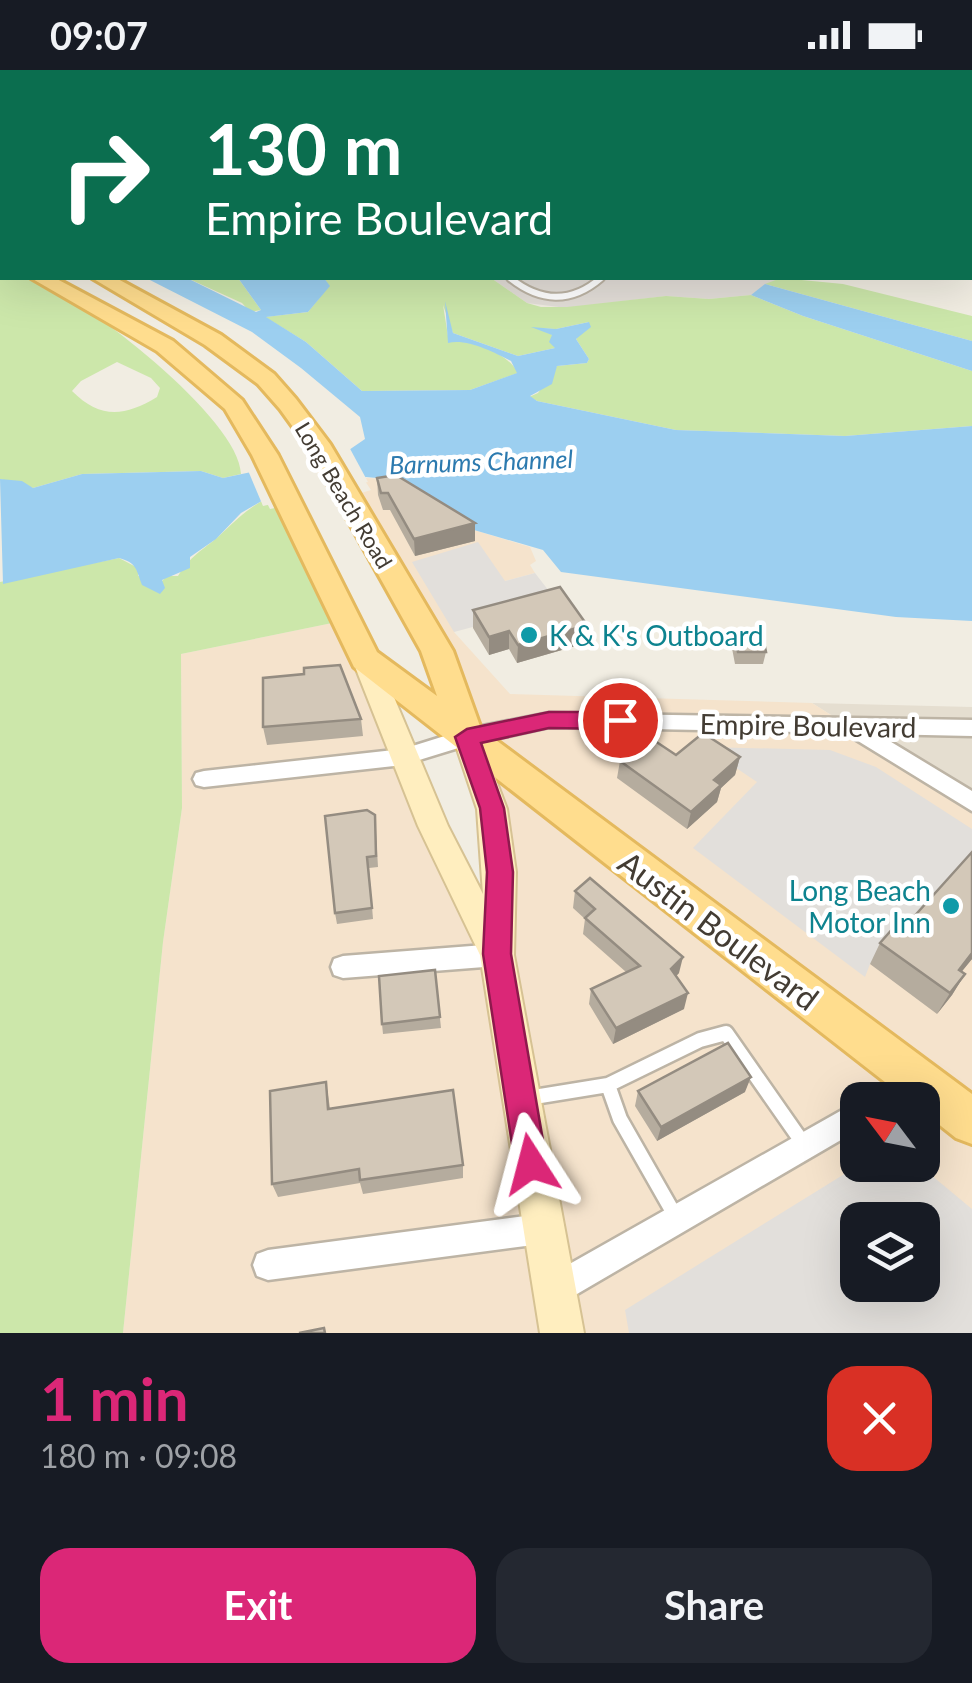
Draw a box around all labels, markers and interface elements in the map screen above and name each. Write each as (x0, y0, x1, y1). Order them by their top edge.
text: 09:07 (50, 12, 148, 58)
text: 130 m (205, 106, 402, 190)
icon: right (40, 110, 170, 240)
text: Empire Boulevard (205, 191, 553, 245)
street label: Long Beach Road (290, 417, 398, 573)
water label: Barnums Channel (389, 443, 574, 479)
place label: K & K's Outboard (549, 618, 764, 652)
marker: K & K's Outboard (518, 624, 540, 646)
pin (578, 678, 663, 763)
icon: arrive (593, 693, 648, 748)
street label: Empire Boulevard (699, 706, 917, 744)
street label: Austin Boulevard (611, 842, 827, 1018)
place label: Long Beach Motor Inn (789, 873, 931, 939)
marker: Long Beach Motor Inn (940, 895, 962, 917)
north arrow (840, 1082, 940, 1182)
map controls (840, 1082, 940, 1302)
position arrow (479, 1112, 583, 1216)
button: layers (840, 1202, 940, 1302)
text: 1 min (40, 1362, 189, 1434)
button: close (827, 1366, 932, 1471)
text: 180 m · 09:08 (40, 1436, 237, 1475)
button: Exit (40, 1548, 476, 1663)
button: Share (496, 1548, 932, 1663)

